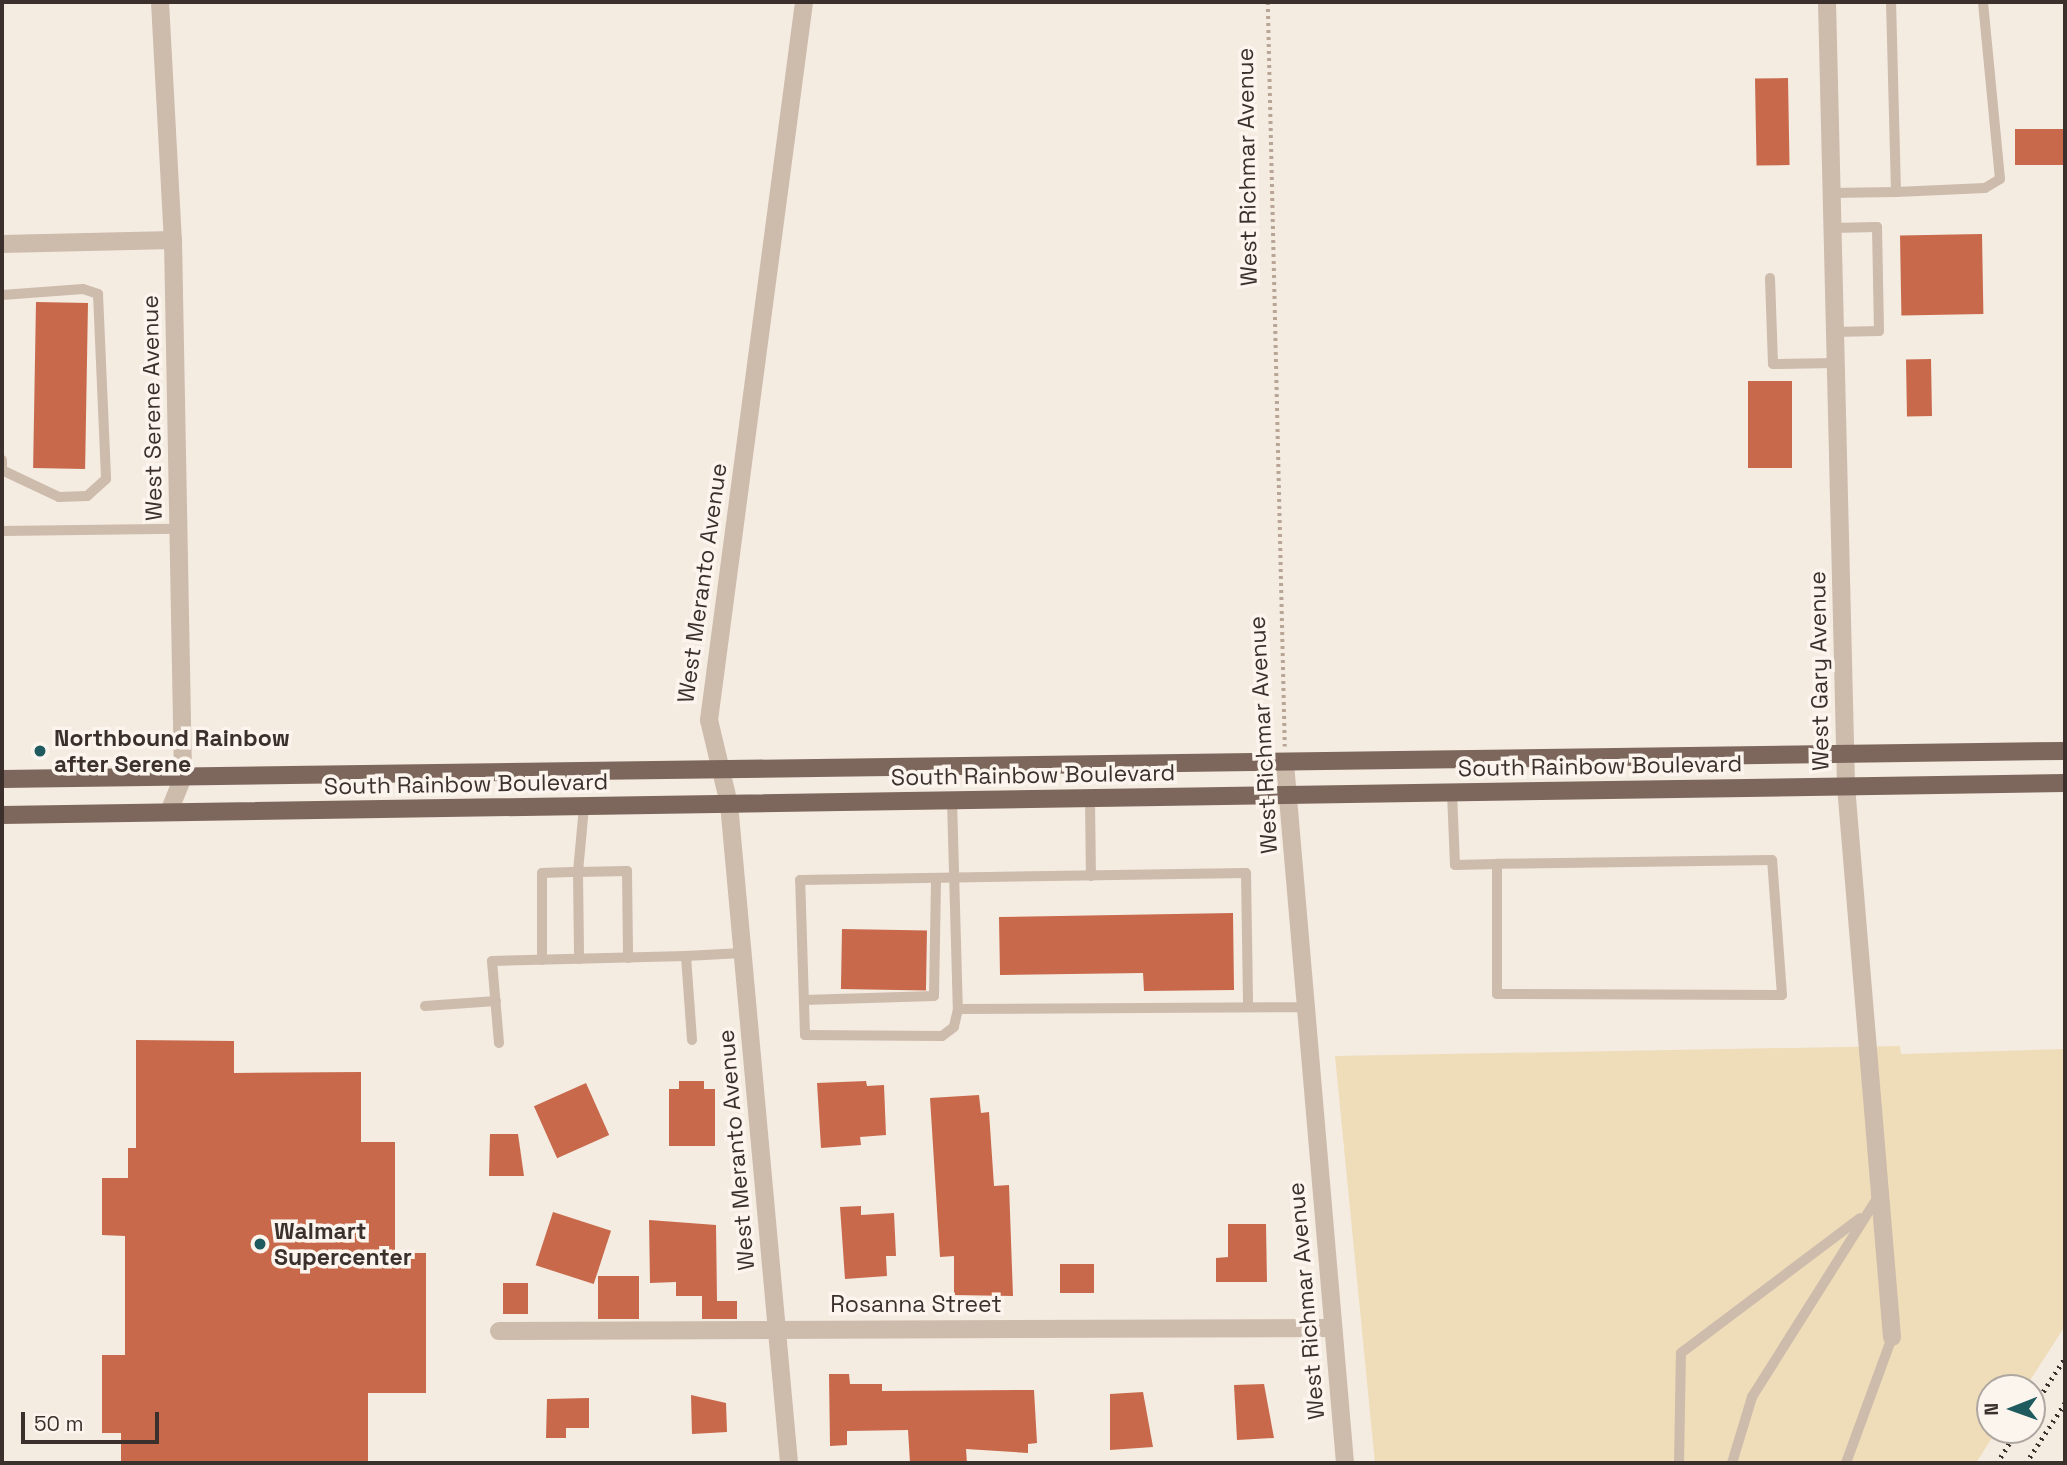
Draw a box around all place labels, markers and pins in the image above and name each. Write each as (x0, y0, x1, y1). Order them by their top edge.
place label: Northbound Rainbow after Serene (54, 724, 290, 778)
marker: Northbound Rainbow after Serene (32, 743, 48, 759)
place label: Walmart Supercenter (274, 1217, 412, 1271)
marker: Walmart Supercenter (252, 1236, 268, 1252)

